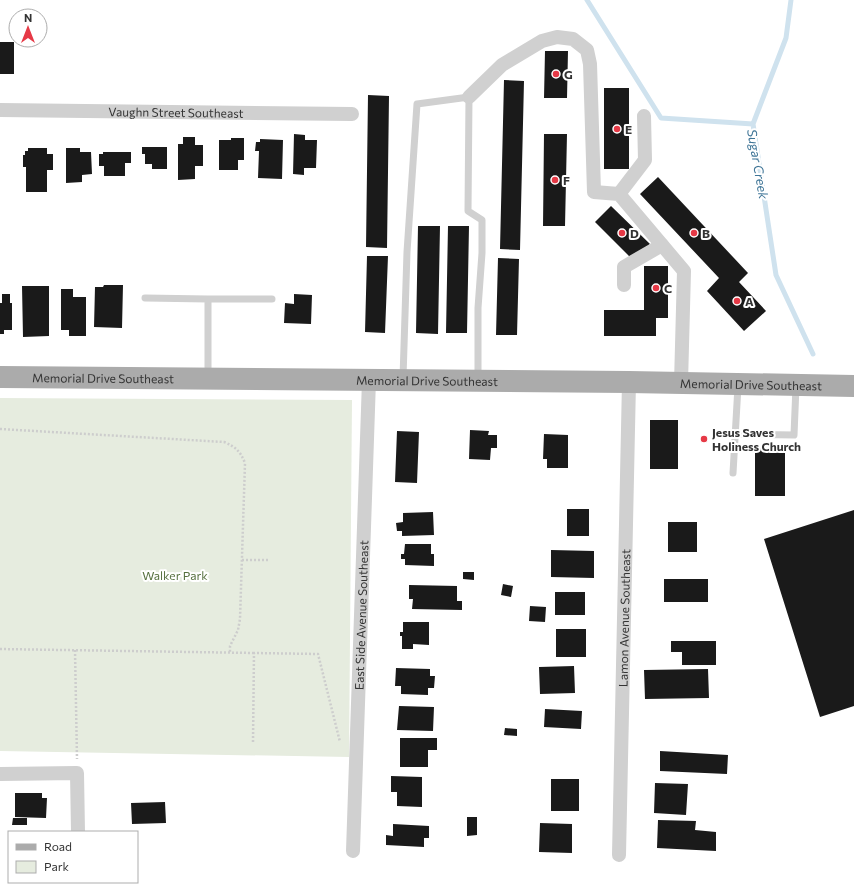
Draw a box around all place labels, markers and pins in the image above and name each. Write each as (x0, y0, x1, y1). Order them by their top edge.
place label: G (564, 67, 573, 81)
marker: G (551, 69, 561, 79)
place label: E (625, 122, 632, 136)
marker: E (612, 124, 622, 134)
place label: F (563, 173, 570, 187)
marker: F (550, 175, 560, 185)
place label: D (630, 226, 639, 240)
place label: B (702, 226, 710, 240)
marker: D (617, 228, 627, 238)
marker: B (689, 228, 699, 238)
place label: C (664, 281, 672, 295)
marker: C (651, 283, 661, 293)
place label: A (745, 294, 754, 308)
marker: A (732, 296, 742, 306)
place label: Jesus Saves Holiness Church (712, 425, 801, 453)
marker: Jesus Saves Holiness Church (699, 434, 709, 444)

